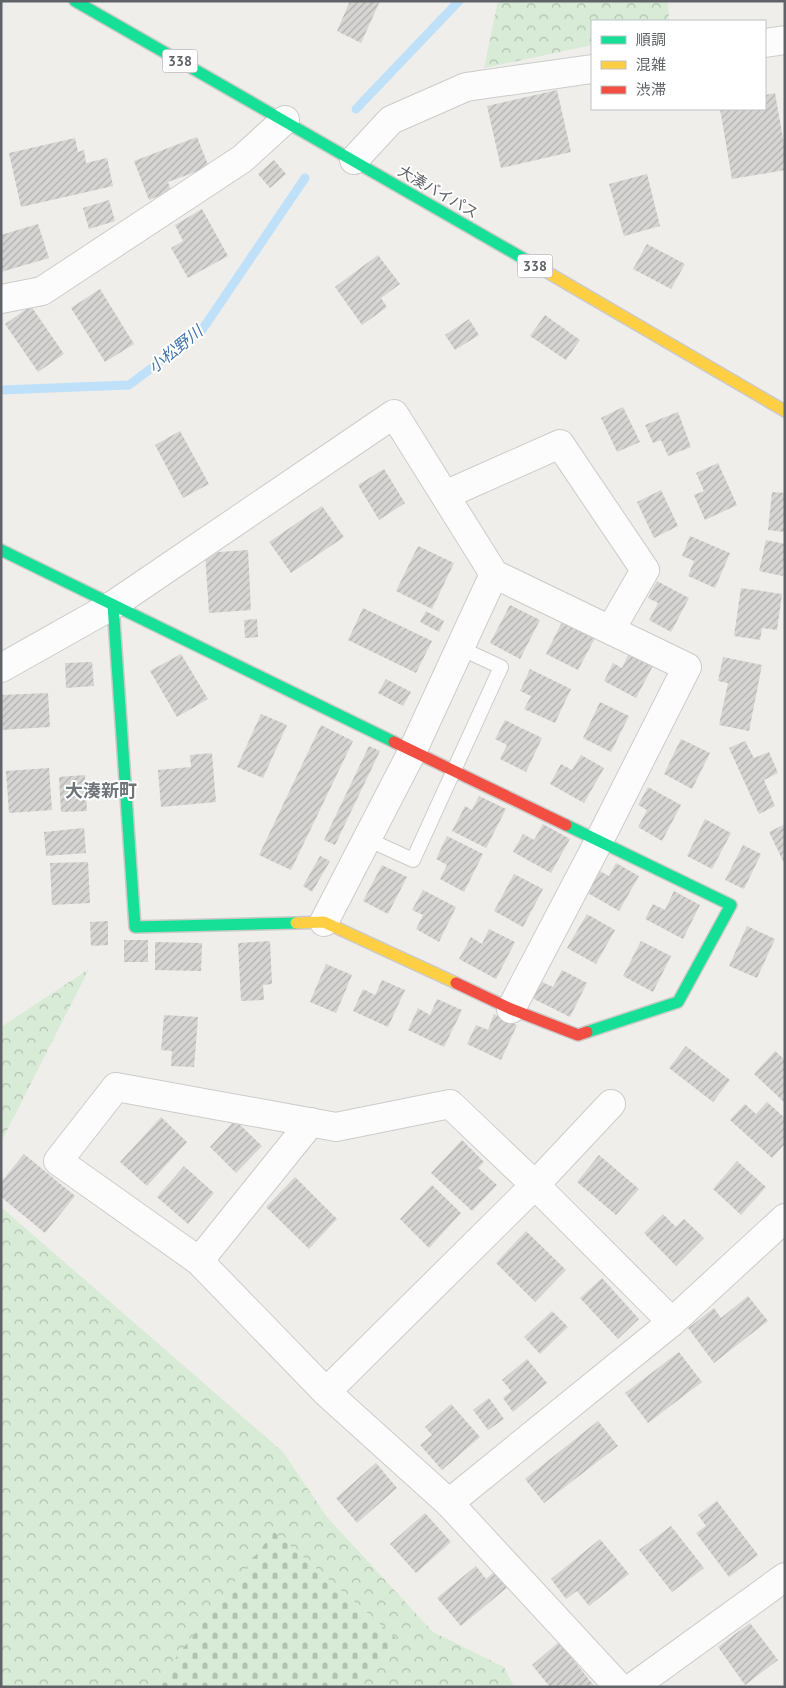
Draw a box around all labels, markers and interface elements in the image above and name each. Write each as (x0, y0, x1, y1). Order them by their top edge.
legend (591, 20, 766, 110)
text: 順調 (636, 30, 666, 49)
road number: 338 (162, 49, 198, 72)
text: 混雑 (636, 55, 666, 74)
text: 渋滞 (636, 80, 666, 99)
street label: 大湊バイパス (395, 161, 482, 222)
road number: 338 (518, 255, 552, 278)
water label: 小松野川 (144, 320, 208, 377)
district label: 大湊新町 (65, 779, 137, 802)

